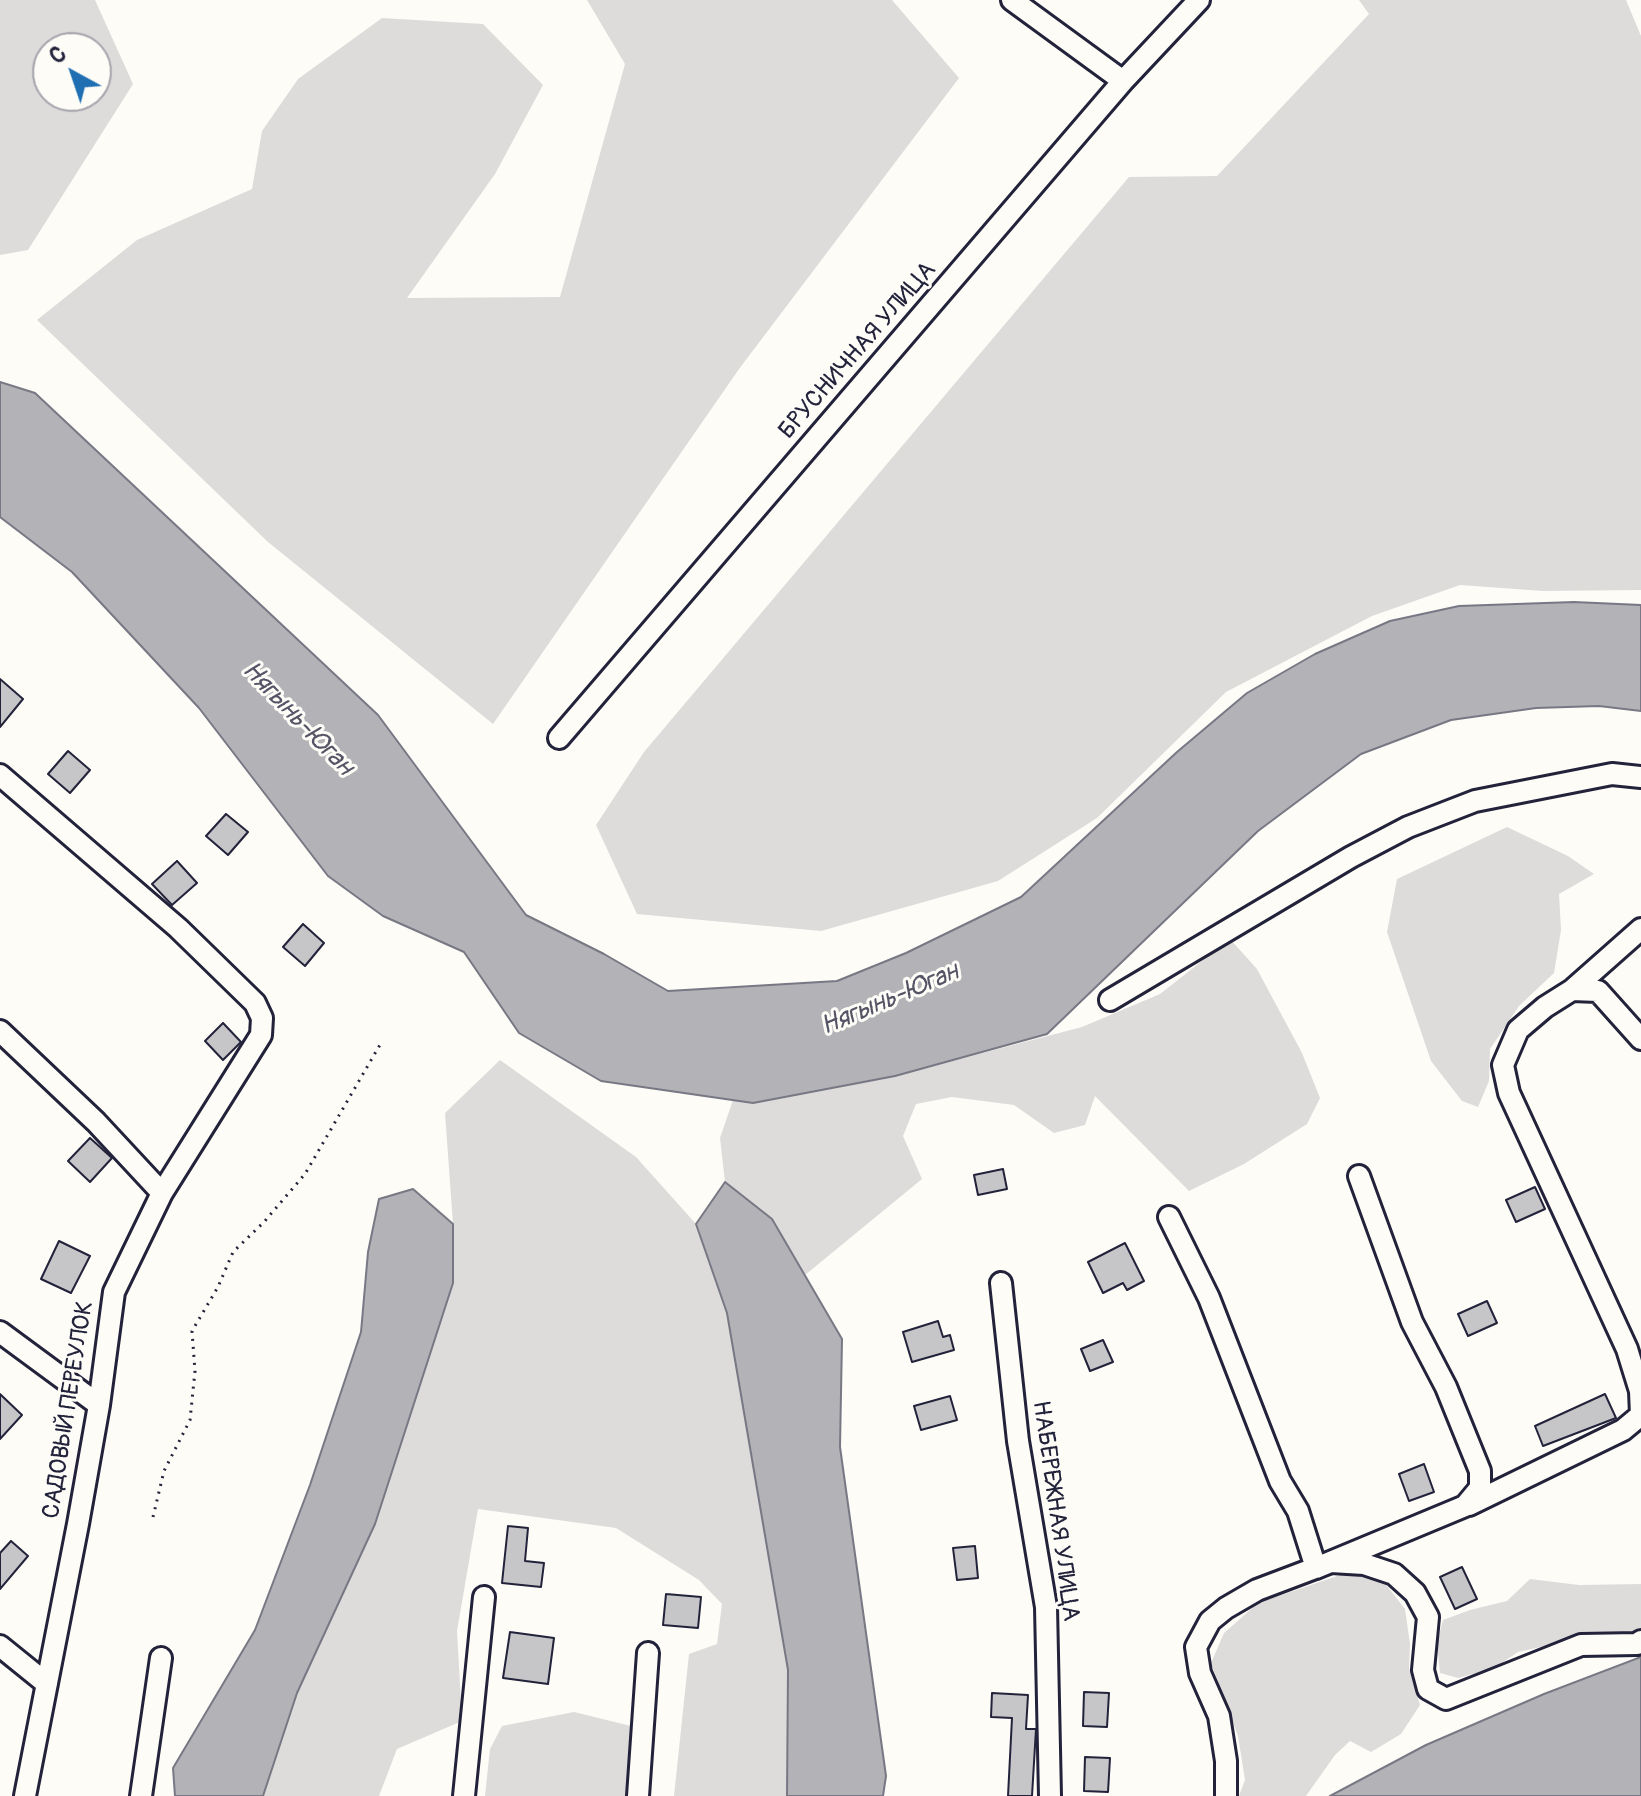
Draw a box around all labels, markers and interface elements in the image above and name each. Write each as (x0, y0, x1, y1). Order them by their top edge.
north arrow (32, 32, 112, 112)
text: С (44, 40, 72, 70)
street label: БРУСНИЧНАЯ УЛИЦА (773, 257, 943, 445)
water label: Нягынь-Юган (235, 655, 359, 783)
water label: Нягынь-Юган (816, 957, 964, 1043)
street label: САДОВЫЙ ПЕРЕУЛОК (38, 1299, 100, 1521)
street label: НАБЕРЕЖНАЯ УЛИЦА (1025, 1399, 1085, 1623)

